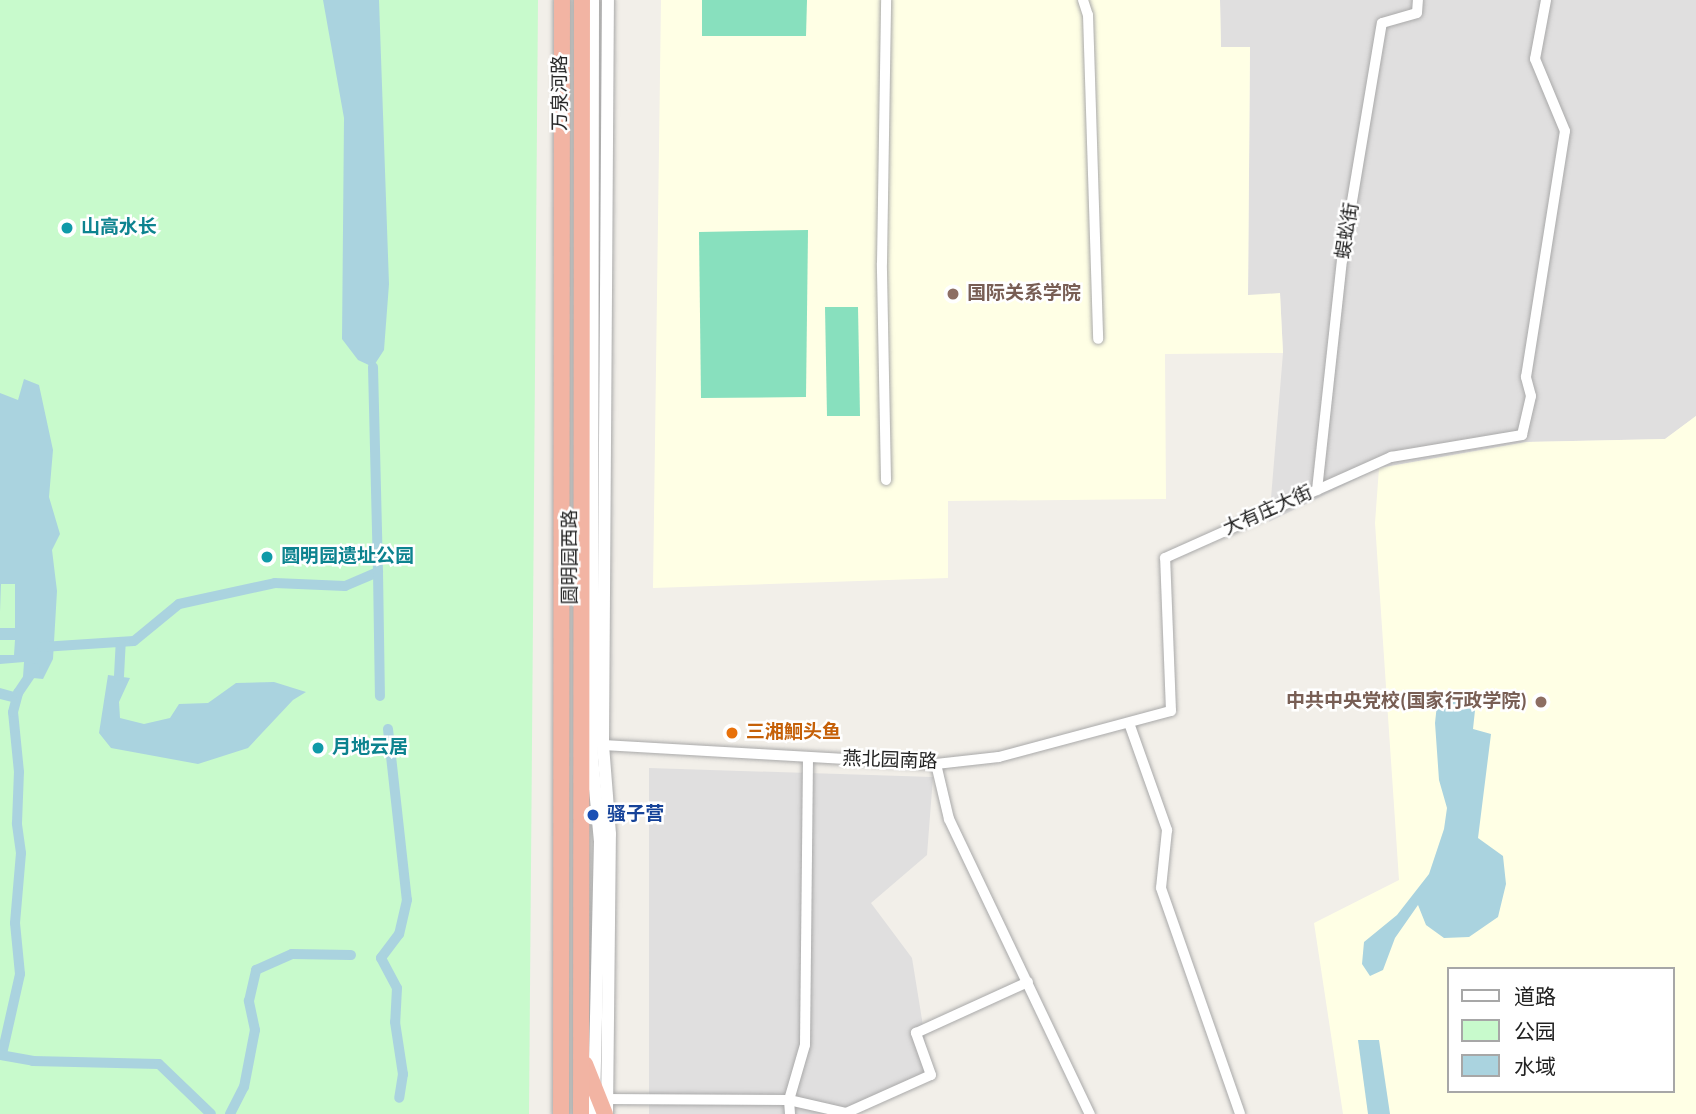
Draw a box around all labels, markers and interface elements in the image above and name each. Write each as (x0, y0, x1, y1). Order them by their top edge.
street label: 万泉河路 (550, 55, 572, 131)
street label: 蜈蚣街 (1332, 201, 1364, 261)
place label: 山高水长 (81, 217, 157, 239)
marker: 山高水长 (59, 220, 75, 236)
place label: 国际关系学院 (967, 283, 1081, 305)
marker: 国际关系学院 (945, 286, 961, 302)
street label: 大有庄大街 (1220, 481, 1316, 541)
street label: 圆明园西路 (560, 510, 582, 604)
place label: 圆明园遗址公园 (281, 546, 414, 568)
marker: 圆明园遗址公园 (259, 549, 275, 565)
place label: 中共中央党校(国家行政学院) (1286, 691, 1527, 713)
marker: 中共中央党校(国家行政学院) (1533, 694, 1549, 710)
place label: 三湘鮰头鱼 (746, 722, 841, 744)
marker: 三湘鮰头鱼 (724, 725, 740, 741)
place label: 月地云居 (332, 737, 408, 759)
marker: 月地云居 (310, 740, 326, 756)
street label: 燕北园南路 (842, 748, 938, 774)
place label: 骚子营 (607, 804, 664, 826)
marker: 骚子营 (585, 807, 601, 823)
legend (1448, 967, 1675, 1093)
text: 道路 (1514, 982, 1556, 1012)
text: 公园 (1514, 1017, 1556, 1047)
text: 水域 (1514, 1052, 1556, 1082)

